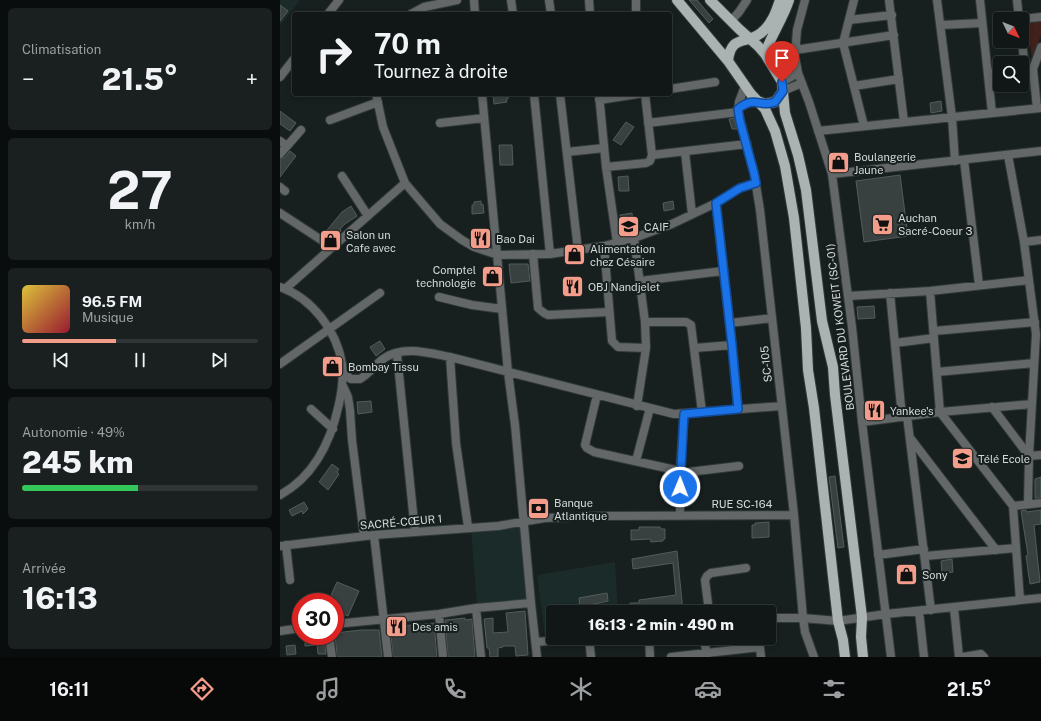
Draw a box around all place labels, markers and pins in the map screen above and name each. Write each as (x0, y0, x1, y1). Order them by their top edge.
pin (765, 41, 799, 82)
shop icon: Boulangerie Jaune (826, 150, 852, 176)
place label: Boulangerie Jaune (854, 151, 916, 176)
supermarket icon: Auchan Sacré-Coeur 3 (869, 211, 895, 237)
place label: Auchan Sacré-Coeur 3 (898, 212, 972, 237)
school or university icon: CAIF (615, 214, 641, 240)
place label: CAIF (644, 221, 669, 233)
restaurant icon: Bao Dai (468, 226, 494, 252)
shop icon: Salon un Cafe avec (317, 228, 343, 254)
place label: Salon un Cafe avec (346, 229, 396, 254)
place label: Bao Dai (496, 233, 535, 245)
shop icon: Alimentation chez Césaire (562, 242, 588, 268)
place label: Alimentation chez Césaire (590, 243, 655, 268)
shop icon: Comptel technologie (479, 263, 505, 289)
place label: Comptel technologie (416, 264, 476, 289)
restaurant icon: OBJ Nandjelet (560, 274, 586, 300)
place label: OBJ Nandjelet (588, 281, 660, 293)
shop icon: Bombay Tissu (320, 354, 346, 380)
place label: Bombay Tissu (348, 361, 419, 373)
restaurant icon: Yankee's (861, 398, 887, 424)
place label: Yankee's (890, 405, 934, 417)
school or university icon: Télé Ecole (949, 446, 975, 472)
place label: Télé Ecole (978, 453, 1030, 465)
bank icon: Banque Atlantique (525, 496, 551, 522)
place label: Banque Atlantique (554, 497, 607, 522)
shop icon: Sony (894, 562, 920, 588)
place label: Sony (922, 569, 948, 581)
restaurant icon: Des amis (383, 614, 409, 640)
place label: Des amis (412, 621, 458, 633)

